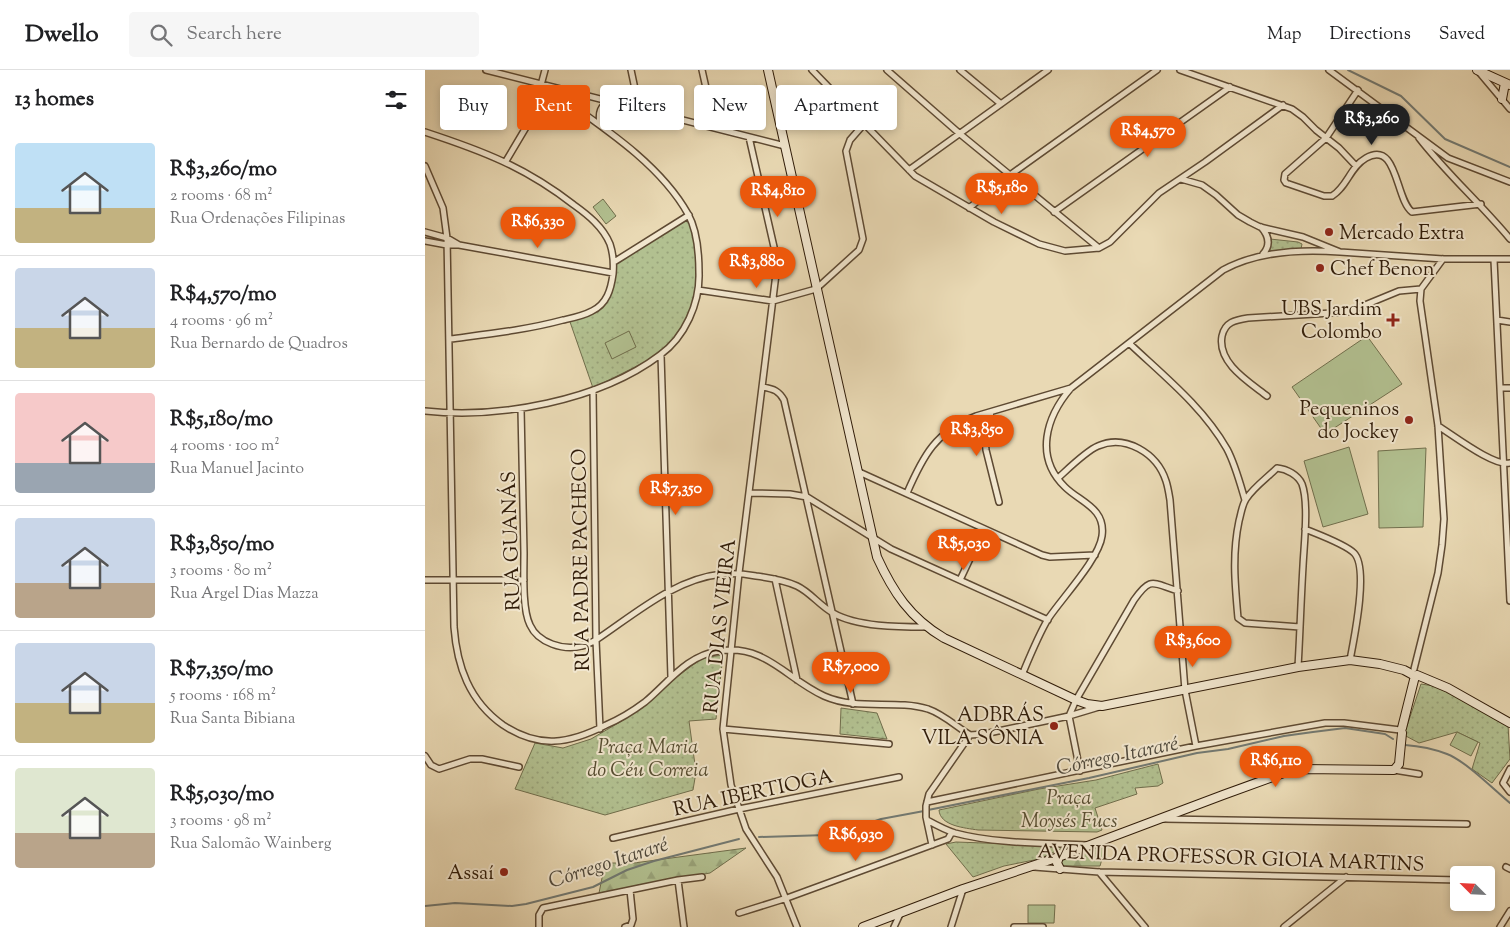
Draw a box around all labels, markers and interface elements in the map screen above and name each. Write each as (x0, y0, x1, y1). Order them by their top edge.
search box (129, 12, 479, 57)
text: Dwello (25, 18, 99, 52)
icon: search (147, 21, 175, 49)
text: Search here (187, 21, 282, 48)
text: Map (1267, 22, 1302, 48)
text: Directions (1330, 22, 1411, 48)
text: Saved (1439, 22, 1485, 48)
text: 13 homes (15, 85, 94, 115)
chip: Buy (440, 85, 507, 130)
chip: Rent (517, 85, 590, 130)
chip: Filters (600, 85, 684, 130)
chip: New (694, 85, 766, 130)
chip: Apartment (776, 85, 897, 130)
icon: filters (382, 86, 410, 114)
pin: R$3,260 (1326, 104, 1418, 146)
text: R$3,260 (1345, 108, 1399, 131)
pin: R$4,570 (1102, 116, 1194, 158)
text: R$4,570 (1121, 120, 1175, 143)
text: R$3,260/mo (170, 155, 277, 185)
icon: home (55, 163, 115, 223)
pin: R$5,180 (956, 172, 1048, 215)
pin: R$4,810 (732, 176, 824, 218)
text: R$5,180 (976, 177, 1028, 200)
text: R$4,810 (751, 180, 805, 203)
text: 2 rooms · 68 m² (170, 185, 273, 208)
pin: R$6,330 (492, 206, 584, 249)
text: Rua Ordenações Filipinas (170, 208, 345, 231)
text: R$6,330 (512, 211, 564, 234)
place label: Mercado Extra (1339, 220, 1465, 249)
marker: Mercado Extra (1323, 226, 1335, 238)
pin: R$3,880 (711, 246, 803, 289)
text: R$3,880 (730, 251, 784, 274)
place label: Chef Benon (1330, 256, 1435, 285)
marker: Chef Benon (1314, 262, 1326, 274)
text: R$4,570/mo (170, 280, 276, 310)
icon: home (55, 288, 115, 348)
place label: UBS Jardim Colombo (1281, 296, 1382, 348)
text: 4 rooms · 96 m² (170, 310, 273, 333)
marker: UBS Jardim Colombo (1386, 313, 1400, 327)
text: Rua Bernardo de Quadros (170, 333, 348, 356)
place label: Pequeninos do Jockey (1300, 396, 1399, 448)
text: R$5,180/mo (170, 405, 273, 435)
icon: home (55, 413, 115, 473)
pin: R$3,850 (931, 414, 1023, 457)
marker: Pequeninos do Jockey (1403, 414, 1415, 426)
text: R$3,850 (951, 419, 1003, 442)
text: 4 rooms · 100 m² (170, 435, 280, 458)
street label: RUA PADRE PACHECO (566, 448, 599, 672)
text: Rua Manuel Jacinto (170, 458, 304, 481)
street label: RUA GUANÁS (495, 470, 529, 611)
pin: R$7,350 (630, 474, 722, 516)
text: R$7,350 (650, 478, 702, 501)
pin: R$5,030 (918, 528, 1010, 571)
text: R$3,850/mo (170, 530, 274, 560)
text: R$5,030 (938, 533, 990, 556)
icon: home (55, 538, 115, 598)
street label: RUA DIAS VIEIRA (698, 538, 745, 715)
text: 3 rooms · 80 m² (170, 560, 272, 583)
text: Rua Argel Dias Mazza (170, 583, 319, 606)
pin: R$3,600 (1147, 626, 1239, 668)
text: R$3,600 (1165, 630, 1221, 653)
pin: R$7,000 (805, 652, 897, 694)
text: R$7,350/mo (170, 655, 273, 685)
text: R$7,000 (823, 656, 879, 679)
icon: home (55, 663, 115, 723)
text: 5 rooms · 168 m² (170, 685, 276, 708)
place label: ADBRÁS VILA SÔNIA (921, 701, 1044, 754)
text: Rua Santa Bibiana (170, 708, 295, 731)
marker: ADBRÁS VILA SÔNIA (1048, 720, 1060, 732)
water label: Córrego Itararé (1053, 729, 1182, 785)
park label: Praça Maria do Céu Correia (587, 734, 709, 786)
pin: R$6,110 (1230, 746, 1322, 788)
text: R$6,110 (1251, 750, 1301, 773)
street label: RUA IBERTIOGA (671, 763, 836, 826)
text: R$5,030/mo (170, 780, 274, 810)
park label: Praça Moysés Fucs (1021, 785, 1118, 837)
icon: home (55, 788, 115, 848)
text: 3 rooms · 98 m² (170, 810, 272, 833)
pin: R$6,930 (810, 820, 902, 862)
text: R$6,930 (829, 824, 883, 847)
water label: Córrego Itararé (545, 830, 673, 897)
text: Rua Salomão Wainberg (170, 833, 332, 856)
street label: AVENIDA PROFESSOR GIOIA MARTINS (1037, 838, 1425, 881)
place label: Assaí (447, 860, 494, 889)
marker: Assaí (498, 866, 510, 878)
north arrow (1450, 866, 1495, 911)
map controls (1450, 866, 1495, 911)

